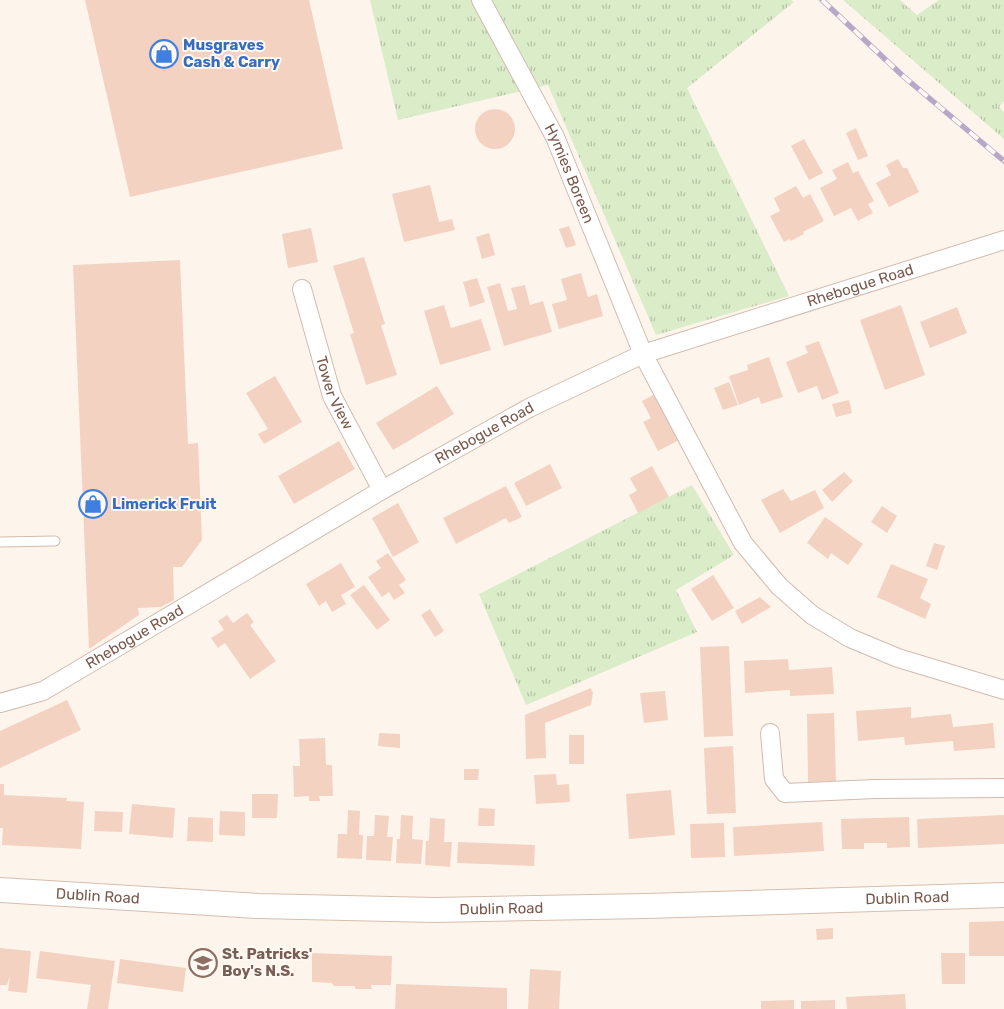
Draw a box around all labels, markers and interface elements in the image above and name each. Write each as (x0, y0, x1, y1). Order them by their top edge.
place label: Musgraves Cash & Carry (183, 36, 280, 71)
shop icon: Musgraves Cash & Carry (149, 39, 179, 69)
street label: Hymies Boreen (541, 121, 598, 226)
street label: Rhebogue Road (805, 260, 916, 311)
street label: Tower View (312, 354, 357, 433)
street label: Rhebogue Road (432, 398, 537, 468)
shop icon: Limerick Fruit (78, 489, 108, 519)
place label: Limerick Fruit (112, 495, 217, 513)
street label: Rhebogue Road (82, 601, 187, 673)
street label: Dublin Road (55, 884, 140, 908)
street label: Dublin Road (865, 888, 950, 908)
street label: Dublin Road (459, 899, 544, 919)
place label: St. Patricks' Boy's N.S. (222, 945, 313, 980)
school or university icon: St. Patricks' Boy's N.S. (188, 948, 218, 978)

